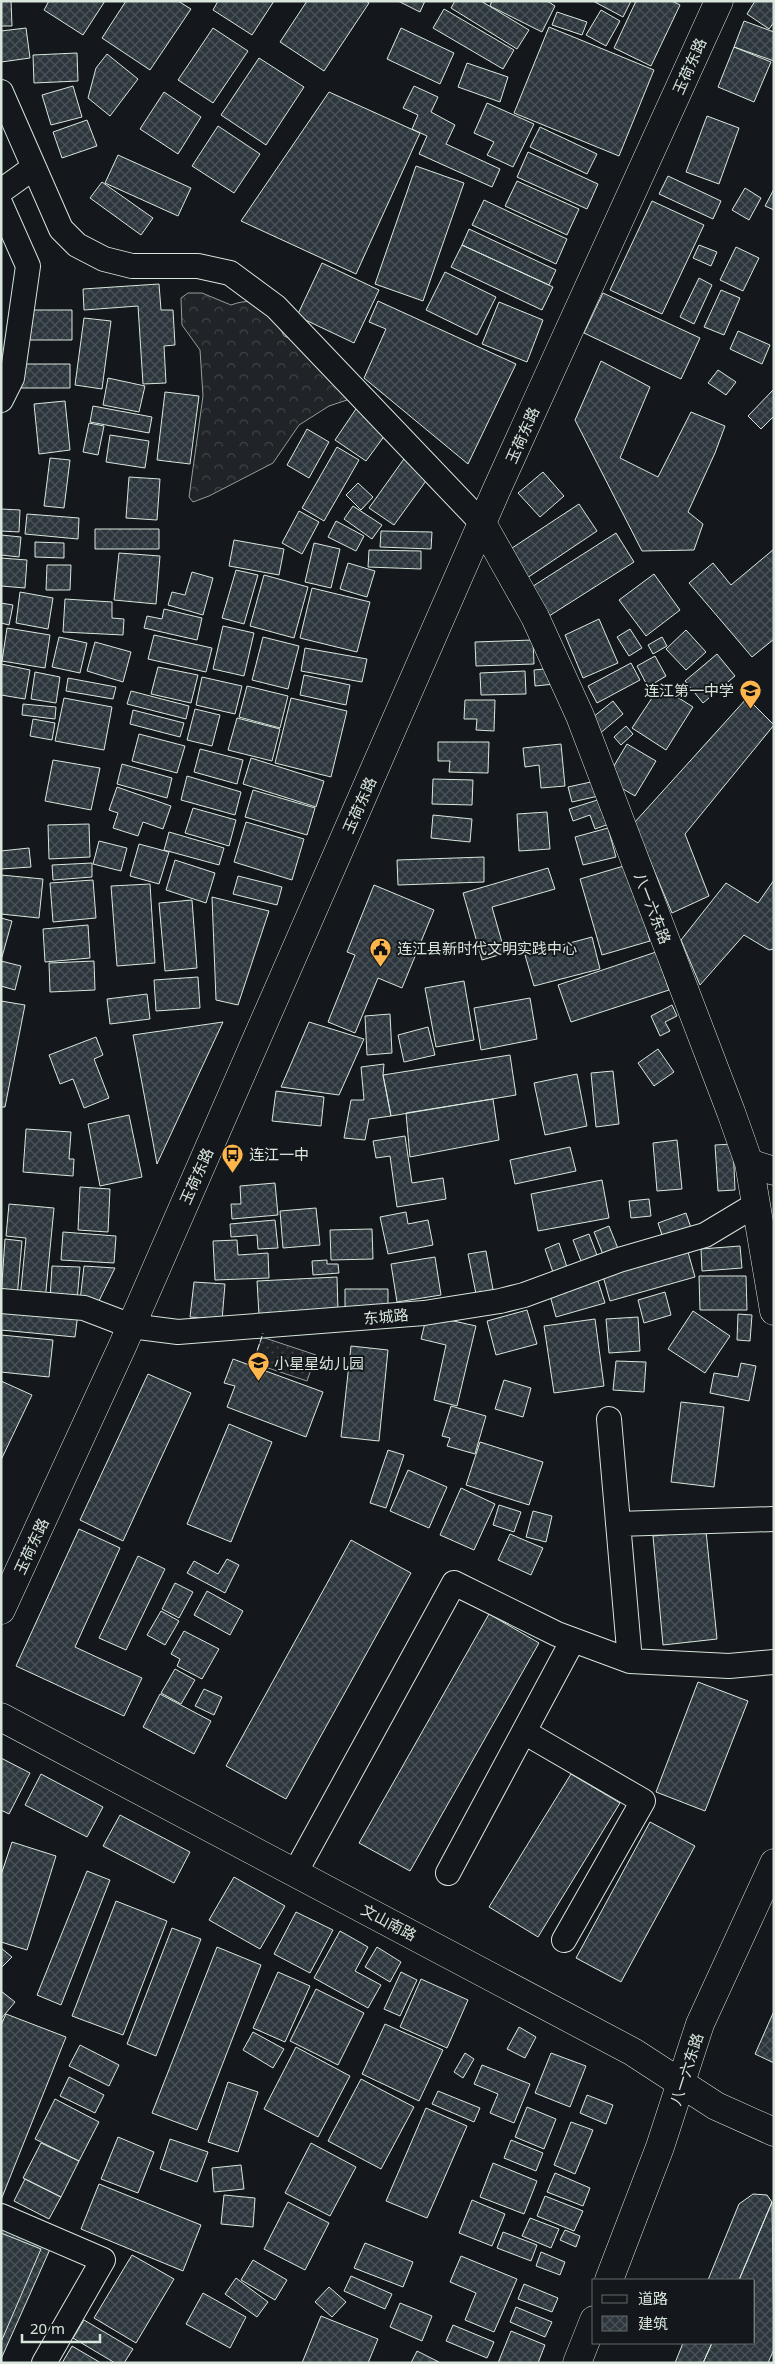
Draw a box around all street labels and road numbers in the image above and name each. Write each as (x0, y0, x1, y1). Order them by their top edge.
street label: 玉荷东路 (668, 35, 710, 97)
street label: 玉荷东路 (501, 404, 543, 466)
street label: 玉荷东路 (338, 774, 380, 836)
street label: 八一六东路 (630, 869, 676, 947)
street label: 玉荷东路 (175, 1145, 217, 1207)
street label: 东城路 (363, 1304, 409, 1328)
street label: 玉荷东路 (9, 1515, 53, 1577)
street label: 文山南路 (358, 1899, 420, 1945)
street label: 八一六东路 (665, 2030, 707, 2108)

